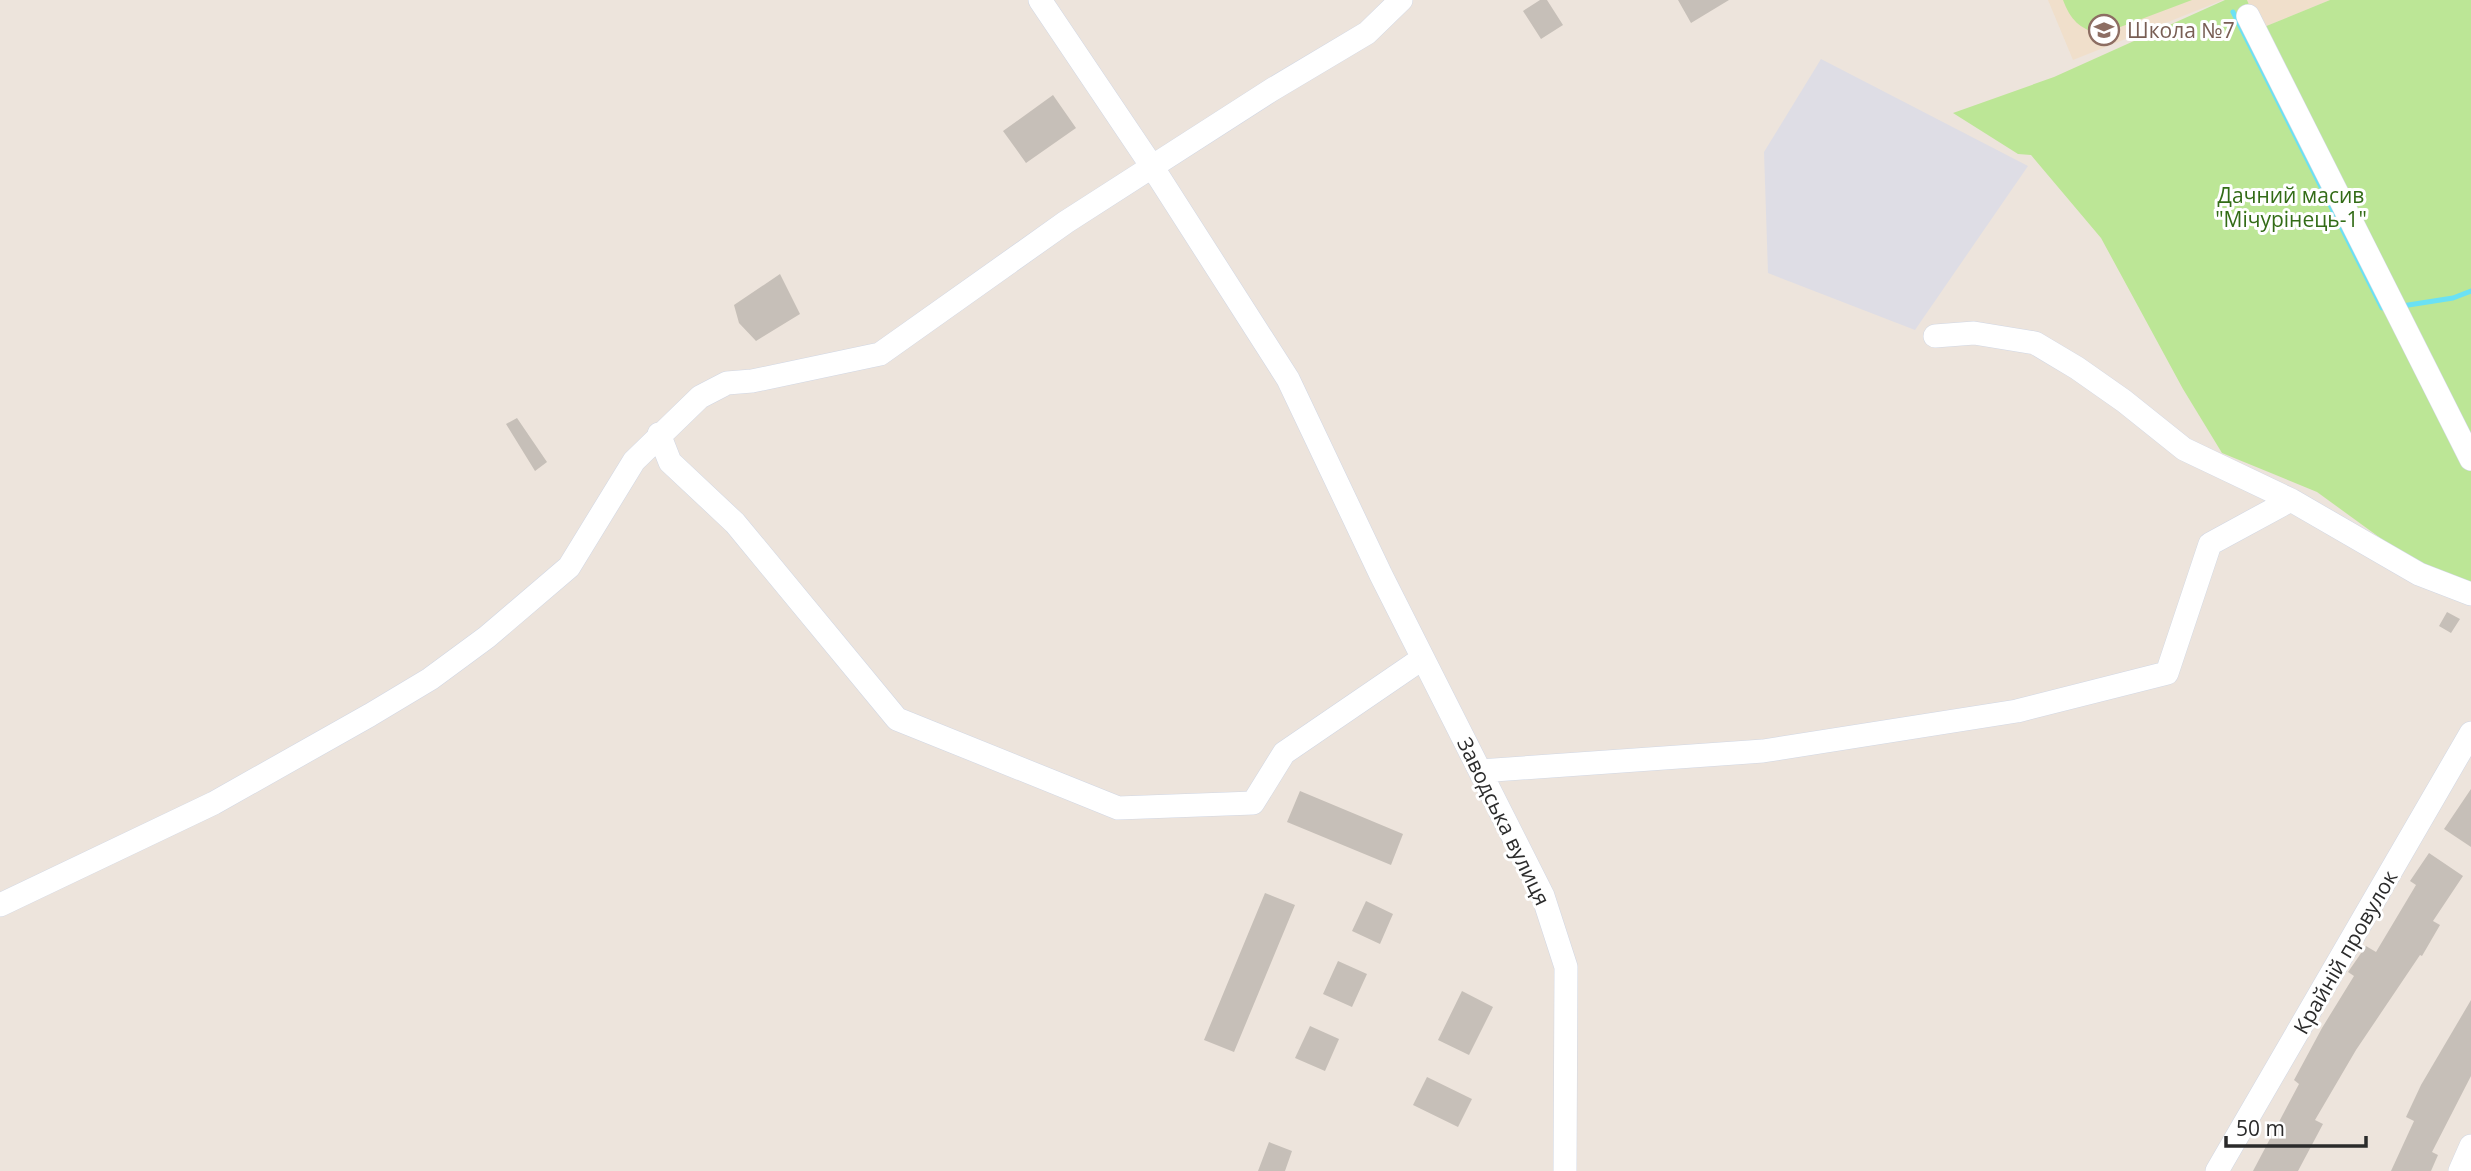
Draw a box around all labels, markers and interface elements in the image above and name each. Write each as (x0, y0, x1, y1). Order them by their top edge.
school or university icon: Школа №7 (2087, 13, 2121, 47)
place label: Школа №7 (2127, 16, 2235, 44)
park label: Дачний масив "Мічурінець-1" (2215, 181, 2367, 233)
street label: Заводська вулиця (1451, 732, 1557, 910)
street label: Крайній провулок (2287, 865, 2403, 1039)
scale bar (2226, 1104, 2366, 1148)
text: 50 m (2236, 1114, 2285, 1142)

